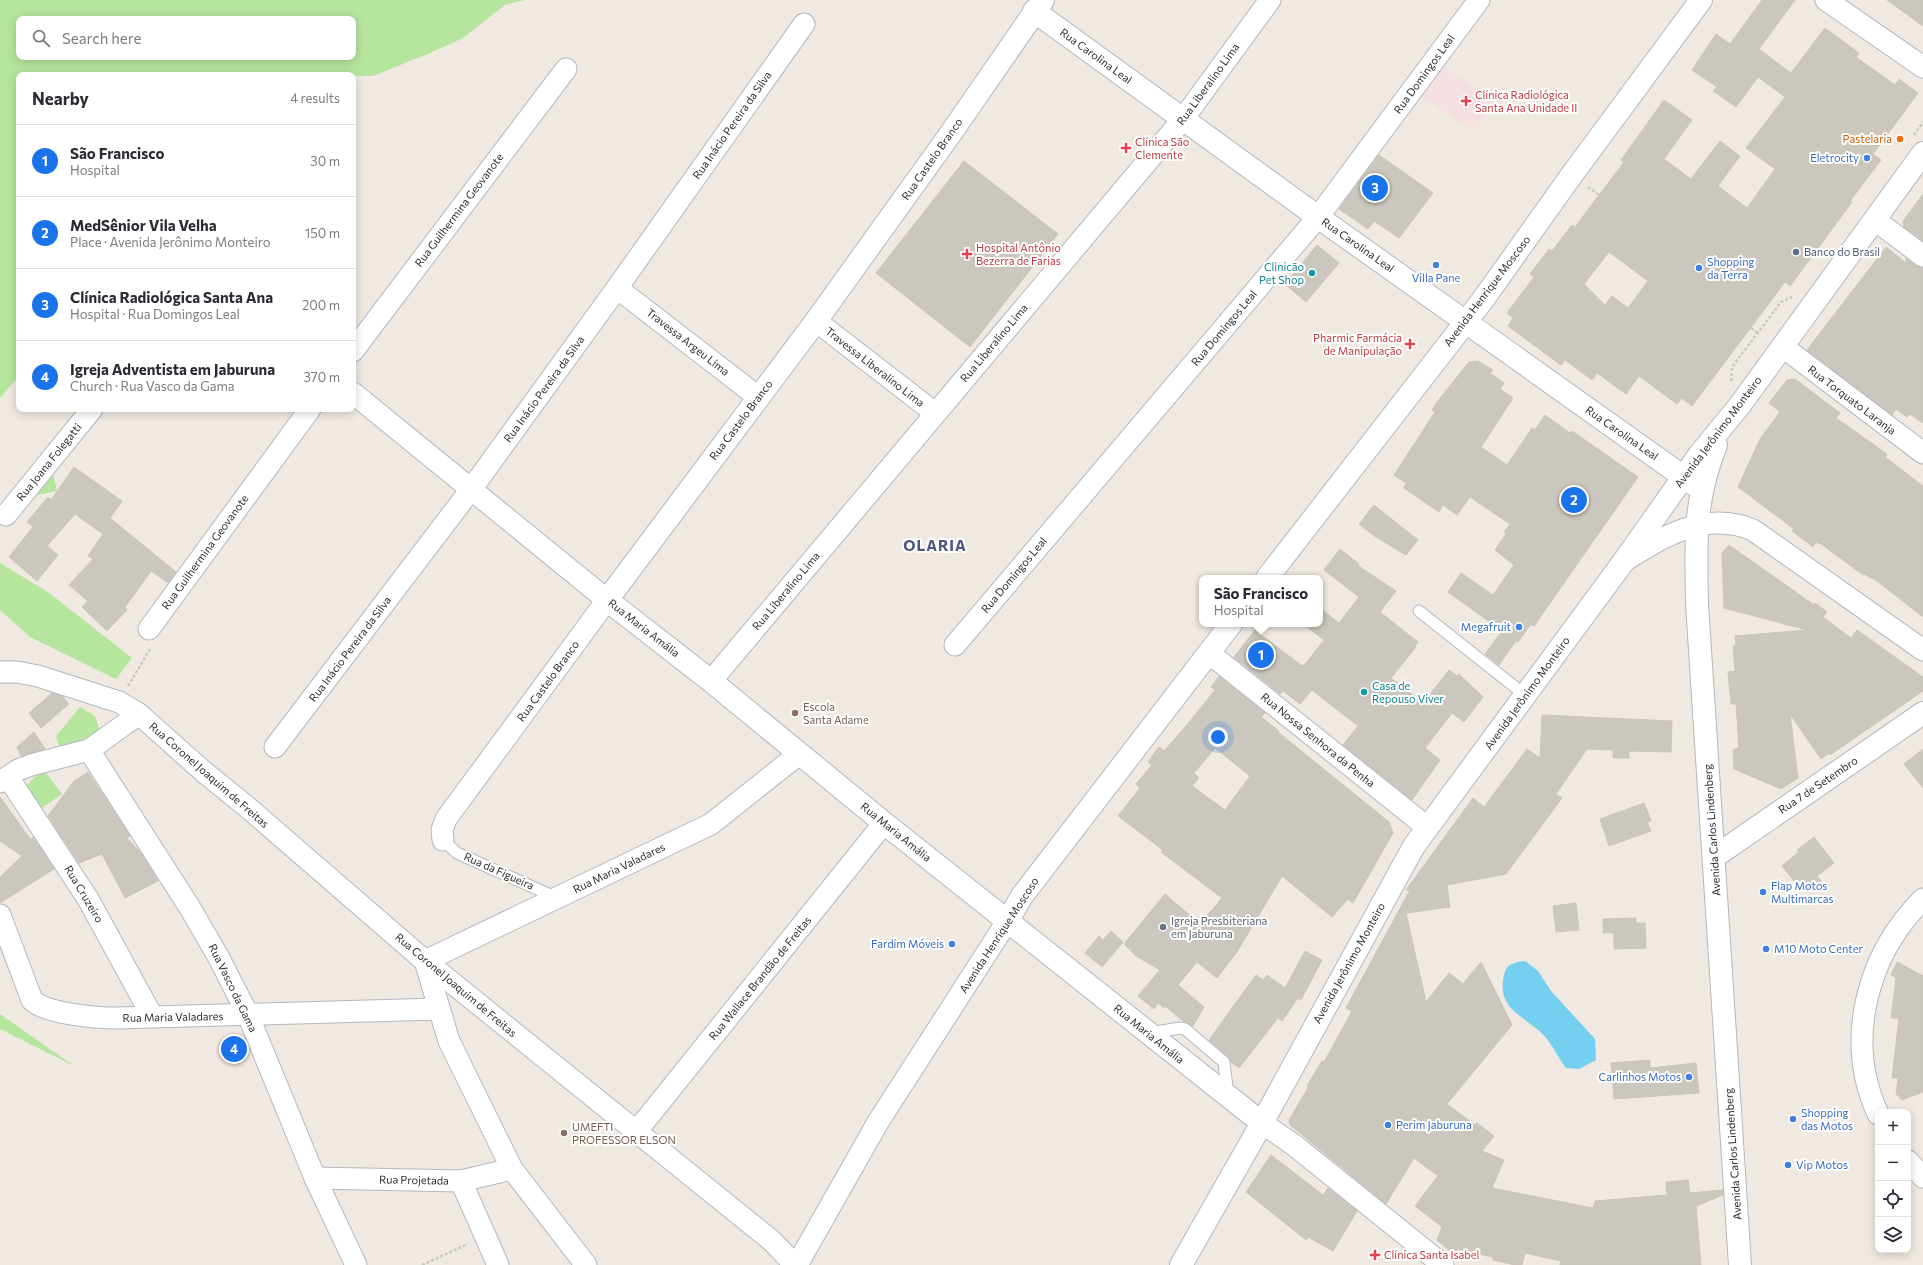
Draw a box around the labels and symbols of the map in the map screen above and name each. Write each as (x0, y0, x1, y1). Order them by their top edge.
street label: Rua Carolina Leal (1058, 25, 1135, 86)
street label: Rua Domingos Leal (1390, 32, 1457, 116)
street label: Rua Liberalino Lima (1174, 40, 1242, 127)
street label: Rua Inácio Pereira da Silva (689, 68, 774, 181)
place label: Clínica Radiológica Santa Ana Unidade II (1475, 88, 1577, 114)
marker: Clínica Radiológica Santa Ana Unidade II (1460, 95, 1472, 107)
street label: Rua Castelo Branco (899, 115, 965, 202)
place label: Pastelaria (1843, 132, 1892, 145)
marker: Pastelaria (1895, 134, 1905, 144)
place label: Clínica São Clemente (1135, 135, 1190, 161)
marker: Clínica São Clemente (1120, 142, 1132, 154)
street label: Rua Guilhermina Geovanote (412, 150, 506, 269)
place label: Eletrocity (1810, 151, 1859, 164)
marker: Eletrocity (1862, 153, 1872, 163)
pin: 3 (1362, 173, 1388, 203)
street label: Rua Carolina Leal (1319, 215, 1397, 275)
street label: Avenida Henrique Moscoso (1441, 232, 1533, 349)
place label: Hospital Antônio Bezerra de Farias (976, 241, 1061, 267)
place label: Banco do Brasil (1804, 245, 1880, 258)
marker: Banco do Brasil (1791, 247, 1801, 257)
marker: Hospital Antônio Bezerra de Farias (961, 248, 973, 260)
place label: Shopping da Terra (1707, 255, 1754, 281)
place label: Clinicão Pet Shop (1259, 260, 1304, 286)
marker: Villa Pane (1431, 260, 1441, 270)
marker: Shopping da Terra (1694, 263, 1704, 273)
marker: Clinicão Pet Shop (1307, 268, 1317, 278)
place label: Villa Pane (1412, 271, 1460, 284)
street label: Rua Domingos Leal (1188, 287, 1259, 368)
street label: Rua Liberalino Lima (957, 301, 1030, 384)
street label: Travessa Argeu Lima (644, 305, 732, 378)
street label: Travessa Liberalino Lima (823, 324, 927, 409)
place label: Pharmic Farmácia de Manipulação (1313, 331, 1402, 357)
street label: Rua Inácio Pereira da Silva (501, 333, 587, 444)
marker: Pharmic Farmácia de Manipulação (1405, 339, 1415, 349)
street label: Rua Torquato Laranja (1806, 362, 1899, 437)
street label: Avenida Jerônimo Monteiro (1671, 373, 1765, 491)
street label: Rua Castelo Branco (706, 377, 775, 462)
street label: Rua Carolina Leal (1583, 403, 1661, 463)
street label: Rua Joana Folegatti (13, 420, 85, 504)
pin: 2 (1561, 485, 1587, 515)
street label: Rua Guilhermina Geovanote (159, 492, 251, 612)
street label: Rua Domingos Leal (978, 534, 1049, 615)
district label: OLARIA (903, 536, 967, 554)
street label: Rua Liberalino Lima (749, 549, 822, 632)
street label: Rua Inácio Pereira da Silva (306, 594, 393, 704)
street label: Rua Maria Amália (606, 596, 683, 659)
place label: Megafruit (1461, 620, 1511, 633)
marker: Megafruit (1514, 622, 1524, 632)
street label: Avenida Jerônimo Monteiro (1481, 633, 1573, 752)
street label: Rua Castelo Branco (514, 637, 582, 724)
pin: 1 (1248, 640, 1274, 670)
place label: Casa de Repouso Viver (1372, 679, 1444, 705)
marker: Casa de Repouso Viver (1359, 687, 1369, 697)
street label: Rua Nossa Senhora da Penha (1259, 690, 1378, 790)
place label: Escola Santa Adame (803, 700, 869, 726)
marker: Escola Santa Adame (790, 708, 800, 718)
street label: Rua Coronel Joaquim de Freitas (146, 719, 272, 831)
your location (1208, 727, 1228, 747)
street label: Rua 7 de Setembro (1776, 753, 1860, 816)
street label: Avenida Carlos Lindenberg (1700, 764, 1723, 897)
street label: Rua Maria Amália (858, 799, 934, 864)
street label: Rua Maria Valadares (571, 840, 667, 896)
street label: Rua da Figueira (462, 849, 536, 892)
street label: Rua Cruzeiro (62, 863, 107, 925)
street label: Avenida Henrique Moscoso (956, 874, 1041, 995)
place label: Flap Motos Multimarcas (1771, 879, 1834, 905)
marker: Flap Motos Multimarcas (1758, 887, 1768, 897)
street label: Avenida Jerônimo Monteiro (1310, 900, 1388, 1026)
street label: Rua Wallace Brandão de Freitas (706, 913, 813, 1042)
place label: Igreja Presbiteriana em Jaburuna (1171, 914, 1267, 941)
marker: Igreja Presbiteriana em Jaburuna (1158, 922, 1168, 932)
street label: Rua Coronel Joaquim de Freitas (392, 930, 520, 1040)
place label: Fardim Móveis (871, 937, 944, 950)
marker: Fardim Móveis (947, 939, 957, 949)
street label: Rua Vasco da Gama (206, 942, 260, 1034)
place label: M10 Moto Center (1774, 942, 1863, 955)
marker: M10 Moto Center (1761, 944, 1771, 954)
street label: Rua Maria Amália (1111, 1001, 1187, 1066)
street label: Rua Maria Valadares (122, 1009, 224, 1024)
pin: 4 (221, 1034, 247, 1064)
place label: Carlinhos Motos (1599, 1070, 1681, 1083)
marker: Carlinhos Motos (1684, 1072, 1694, 1082)
street label: Avenida Carlos Lindenberg (1721, 1088, 1744, 1221)
place label: Shopping das Motos (1801, 1106, 1853, 1132)
marker: Shopping das Motos (1788, 1114, 1798, 1124)
place label: Perim Jaburuna (1396, 1118, 1472, 1132)
place label: UMEFTI PROFESSOR ELSON (572, 1120, 676, 1146)
marker: Perim Jaburuna (1383, 1120, 1393, 1130)
marker: UMEFTI PROFESSOR ELSON (559, 1128, 569, 1138)
place label: Vip Motos (1796, 1158, 1848, 1171)
marker: Vip Motos (1783, 1160, 1793, 1170)
street label: Rua Projetada (379, 1172, 449, 1187)
place label: Clínica Santa Isabel (1384, 1248, 1479, 1261)
marker: Clínica Santa Isabel (1369, 1249, 1381, 1261)

